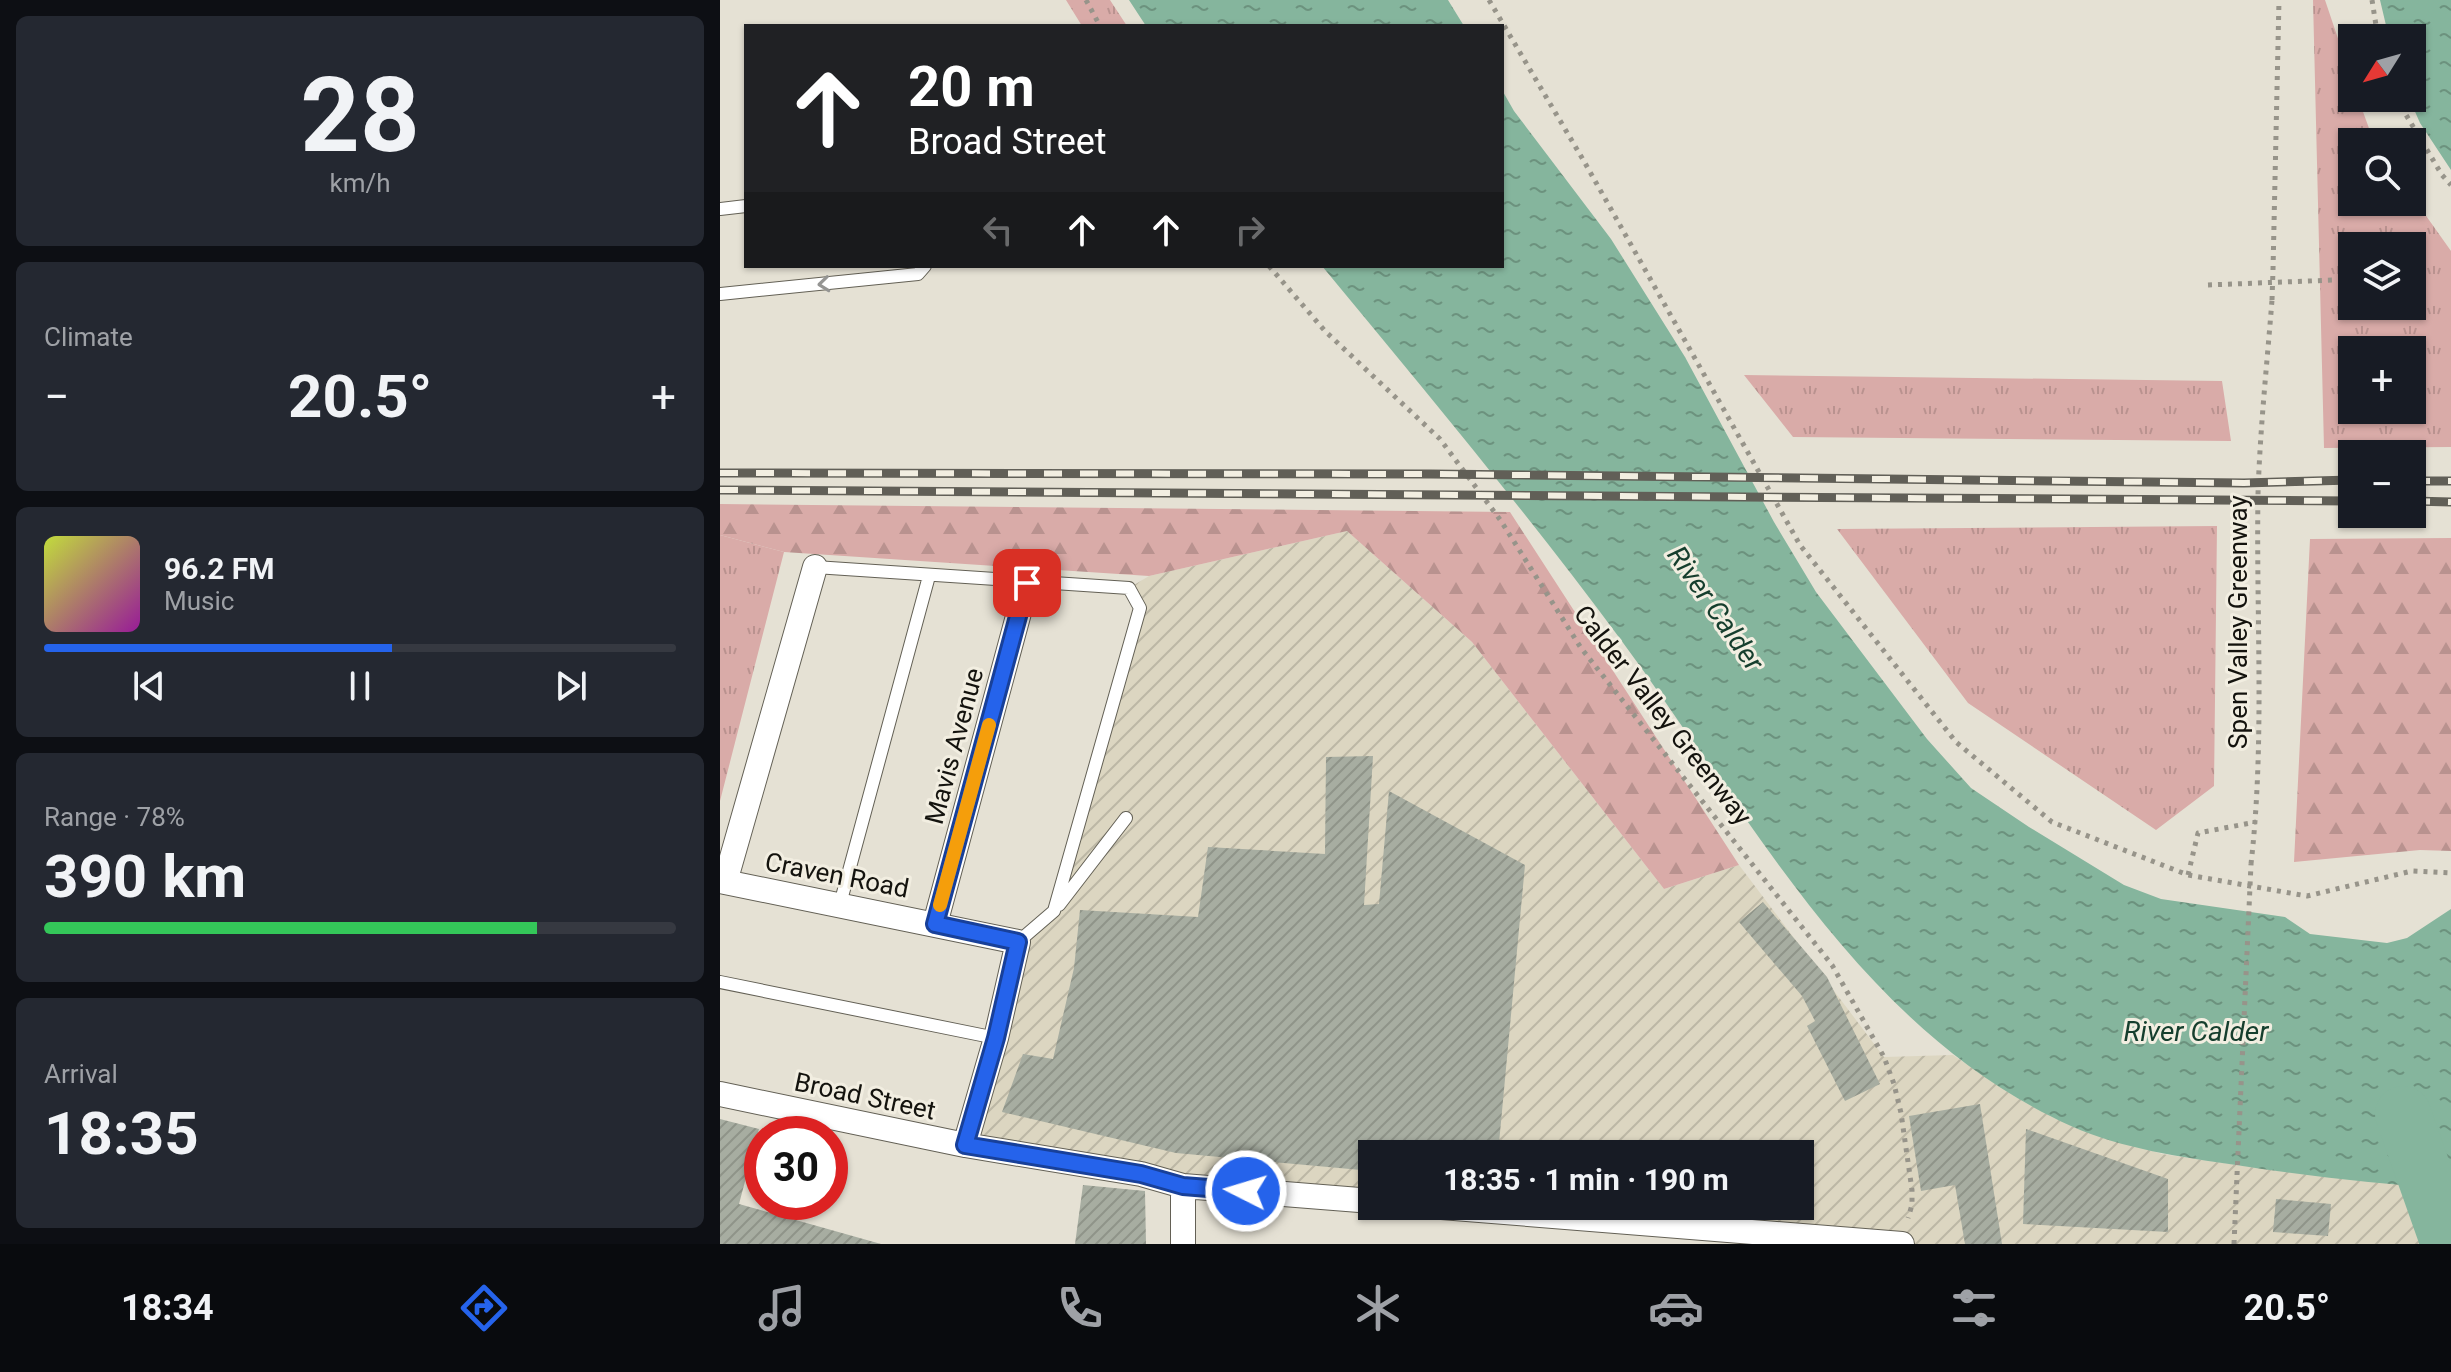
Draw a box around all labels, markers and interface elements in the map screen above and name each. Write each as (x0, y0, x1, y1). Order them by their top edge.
north arrow (2338, 24, 2426, 112)
map controls (2338, 24, 2426, 528)
text: 20 m (908, 54, 1035, 120)
text: 28 (300, 55, 420, 176)
icon: ahead (776, 56, 880, 160)
text: Broad Street (908, 121, 1107, 163)
button: search (2338, 128, 2426, 216)
text: km/h (329, 168, 391, 198)
icon: left (976, 208, 1020, 252)
icon: ahead (1060, 208, 1104, 252)
icon: ahead (1144, 208, 1188, 252)
icon: right (1228, 208, 1272, 252)
button: layers (2338, 232, 2426, 320)
one-way arrow (817, 275, 830, 292)
text: Climate (44, 322, 133, 352)
button: + (2338, 336, 2426, 424)
text: 20.5° (288, 361, 432, 432)
text: − (44, 371, 69, 423)
text: + (651, 371, 676, 423)
button: − (2338, 440, 2426, 528)
street label: Spen Valley Greenway (2223, 495, 2253, 749)
water label: River Calder (1661, 540, 1771, 678)
pin (993, 549, 1061, 617)
text: 96.2 FM (164, 551, 275, 586)
icon: arrive (1005, 561, 1049, 605)
text: Music (164, 586, 234, 616)
street label: Calder Valley Greenway (1568, 599, 1758, 831)
icon: previous (127, 664, 171, 708)
icon: pause (338, 664, 382, 708)
icon: next (549, 664, 593, 708)
street label: Mavis Avenue (919, 665, 989, 827)
text: Range · 78% (44, 802, 185, 832)
text: 390 km (44, 841, 246, 912)
street label: Craven Road (763, 846, 911, 904)
water label: River Calder (2124, 1015, 2269, 1048)
text: Arrival (44, 1059, 118, 1089)
street label: Broad Street (792, 1066, 938, 1126)
text: 18:35 (44, 1098, 199, 1169)
speed limit sign: 30 (744, 1116, 848, 1220)
position arrow (1204, 1149, 1288, 1233)
text: 18:35 · 1 min · 190 m (1443, 1162, 1729, 1197)
icon: directions (456, 1280, 512, 1336)
icon: music (754, 1280, 810, 1336)
icon: phone (1052, 1280, 1108, 1336)
icon: climate (1350, 1280, 1406, 1336)
icon: car (1648, 1280, 1704, 1336)
icon: filters (1946, 1280, 2002, 1336)
text: 18:34 (121, 1287, 214, 1329)
text: 20.5° (2244, 1287, 2330, 1329)

